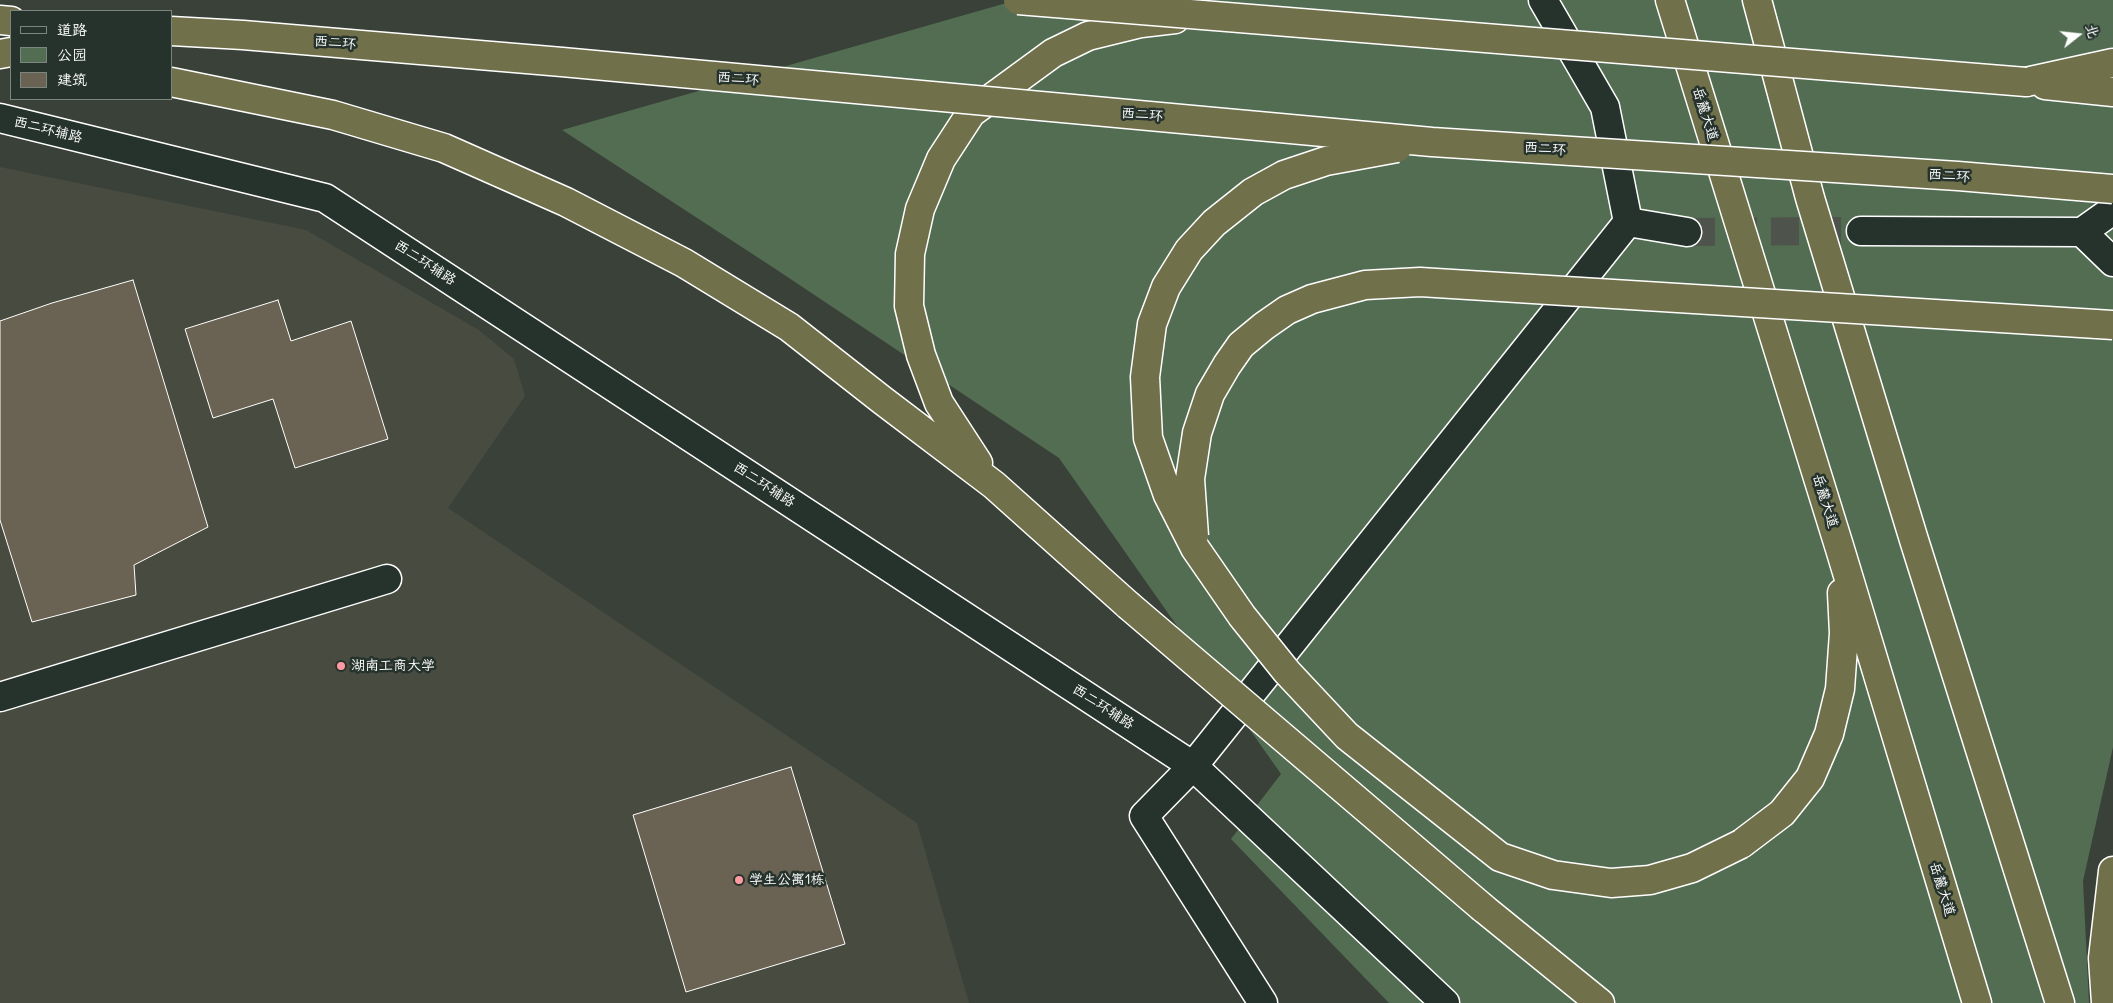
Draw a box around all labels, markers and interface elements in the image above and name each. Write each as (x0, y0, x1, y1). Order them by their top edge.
legend (10, 10, 172, 100)
north arrow (2053, 10, 2103, 60)
text: 道路 (57, 20, 87, 39)
text: 北 (2082, 22, 2103, 40)
street label: 西二环 (313, 33, 357, 53)
text: 公园 (57, 45, 87, 64)
street label: 西二环 (716, 69, 760, 89)
text: 建筑 (57, 70, 87, 89)
street label: 岳麓大道 (1689, 85, 1721, 143)
street label: 西二环 (1120, 105, 1164, 125)
street label: 西二环辅路 (12, 113, 84, 147)
street label: 西二环 (1523, 139, 1567, 159)
street label: 西二环 (1927, 166, 1971, 186)
street label: 西二环辅路 (391, 237, 459, 289)
street label: 西二环辅路 (730, 459, 798, 511)
street label: 岳麓大道 (1809, 472, 1841, 530)
place label: 湖南工商大学 (351, 658, 435, 674)
marker: 湖南工商大学 (335, 660, 347, 672)
street label: 西二环辅路 (1069, 681, 1137, 733)
street label: 岳麓大道 (1926, 860, 1958, 918)
place label: 学生公寓1栋 (749, 872, 825, 888)
marker: 学生公寓1栋 (733, 874, 745, 886)

